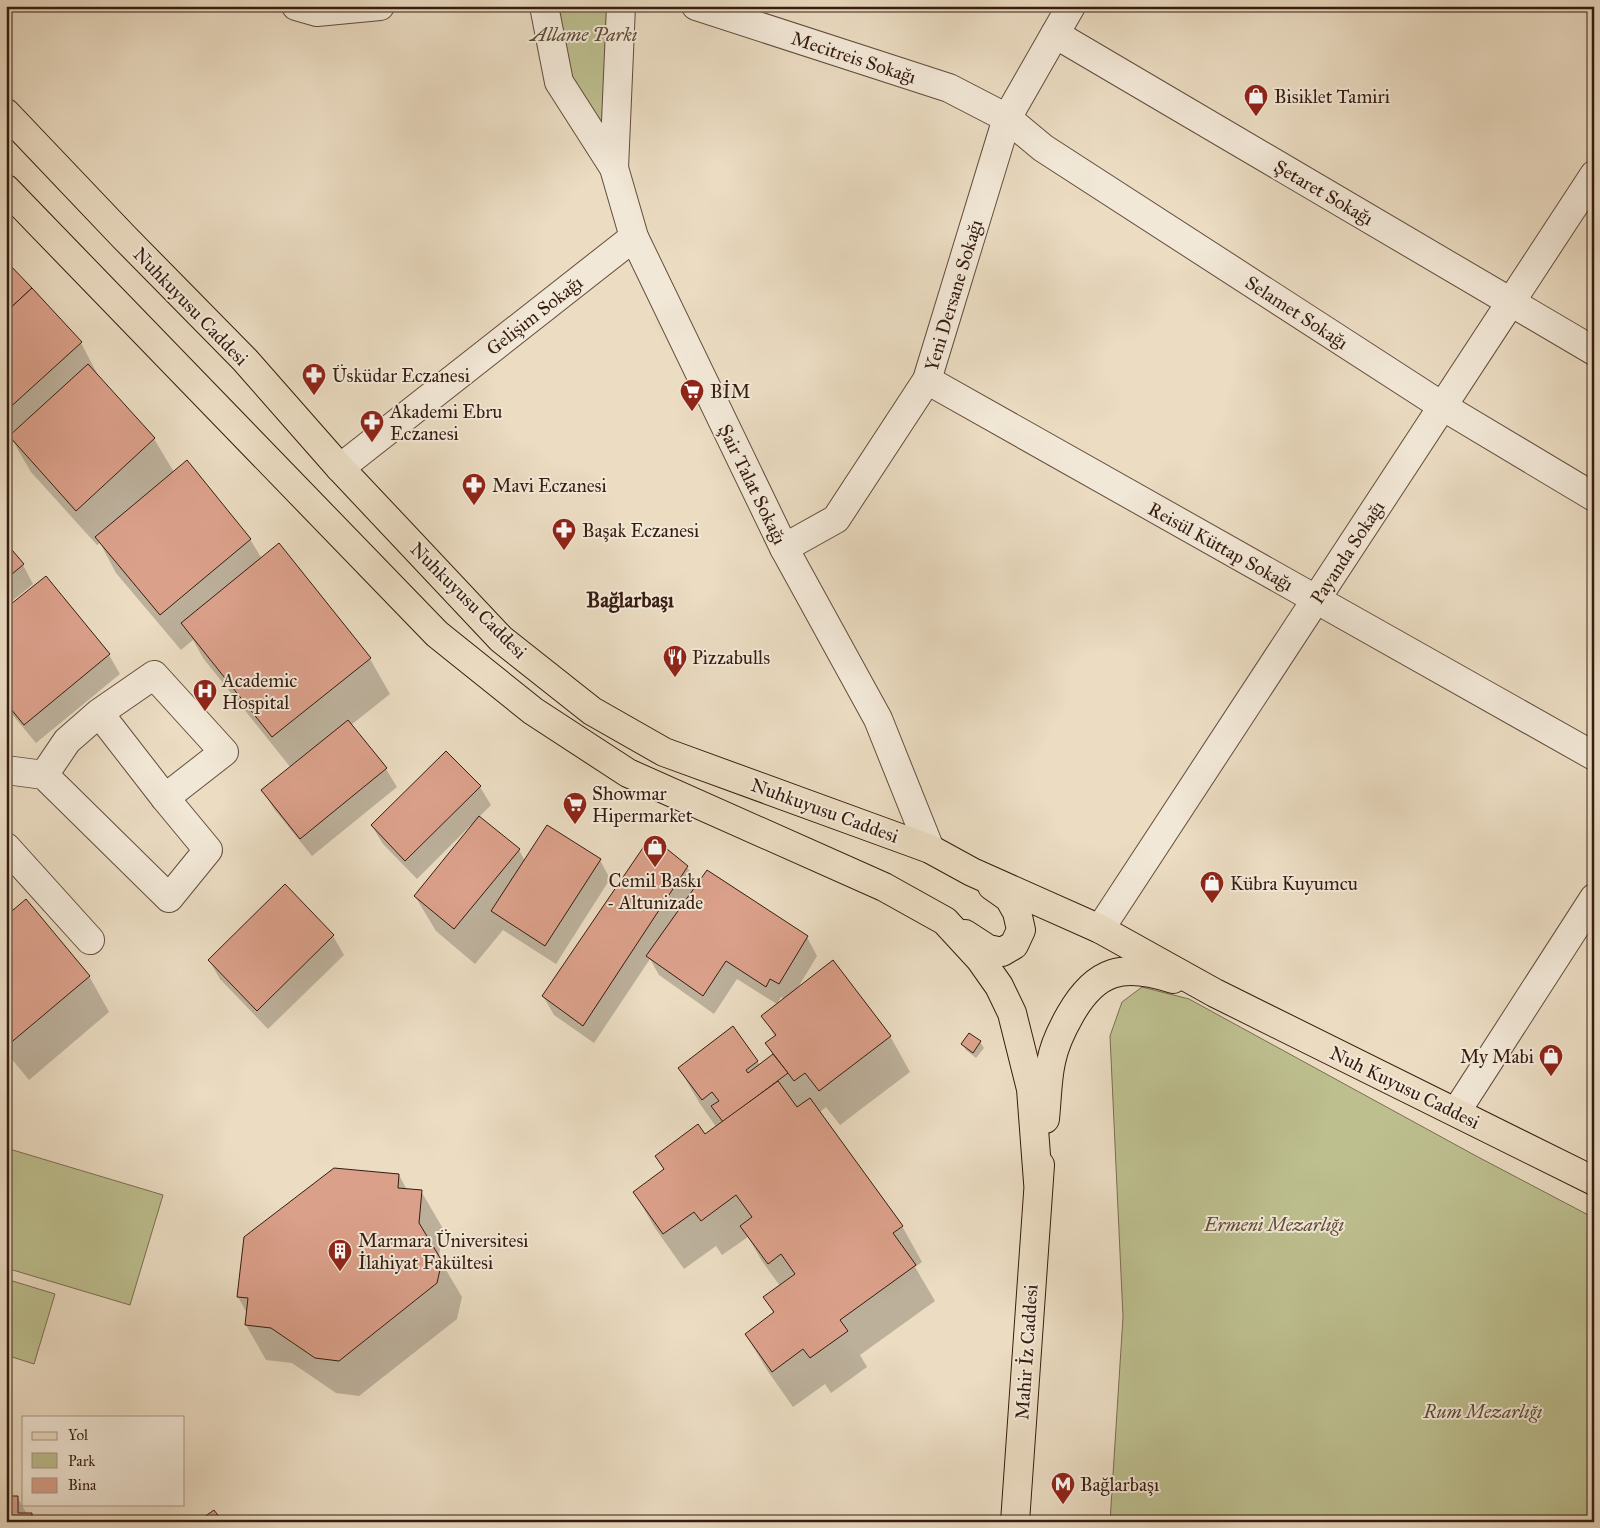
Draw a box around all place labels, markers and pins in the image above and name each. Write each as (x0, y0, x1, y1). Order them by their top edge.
shop icon: Bisiklet Tamiri (1243, 83, 1269, 117)
place label: Bisiklet Tamiri (1274, 85, 1390, 108)
pharmacy icon: Üsküdar Eczanesi (301, 362, 327, 396)
place label: Üsküdar Eczanesi (332, 364, 470, 387)
supermarket icon: BİM (679, 378, 705, 412)
place label: BİM (710, 380, 750, 403)
place label: Akademi Ebru Eczanesi (389, 400, 502, 445)
pharmacy icon: Akademi Ebru Eczanesi (359, 409, 385, 443)
pharmacy icon: Mavi Eczanesi (461, 472, 487, 506)
place label: Mavi Eczanesi (492, 474, 607, 497)
pharmacy icon: Başak Eczanesi (551, 517, 577, 551)
place label: Başak Eczanesi (582, 519, 699, 542)
restaurant icon: Pizzabulls (662, 644, 688, 678)
place label: Pizzabulls (692, 646, 770, 669)
place label: Academic Hospital (221, 669, 297, 714)
hospital icon: Academic Hospital (192, 678, 218, 712)
place label: Showmar Hipermarket (592, 782, 693, 827)
supermarket icon: Showmar Hipermarket (562, 791, 588, 825)
shop icon: Cemil Baskı - Altunizade (642, 834, 668, 868)
place label: Cemil Baskı - Altunizade (607, 869, 703, 914)
shop icon: Kübra Kuyumcu (1199, 870, 1225, 904)
place label: Kübra Kuyumcu (1230, 872, 1358, 895)
shop icon: My Mabi (1538, 1043, 1564, 1077)
place label: My Mabi (1460, 1045, 1534, 1068)
place label: Marmara Üniversitesi İlahiyat Fakültesi (358, 1229, 529, 1274)
building icon: Marmara Üniversitesi İlahiyat Fakültesi (327, 1238, 353, 1272)
metro station icon: Bağlarbaşı (1050, 1471, 1076, 1505)
place label: Bağlarbaşı (1080, 1473, 1159, 1497)

